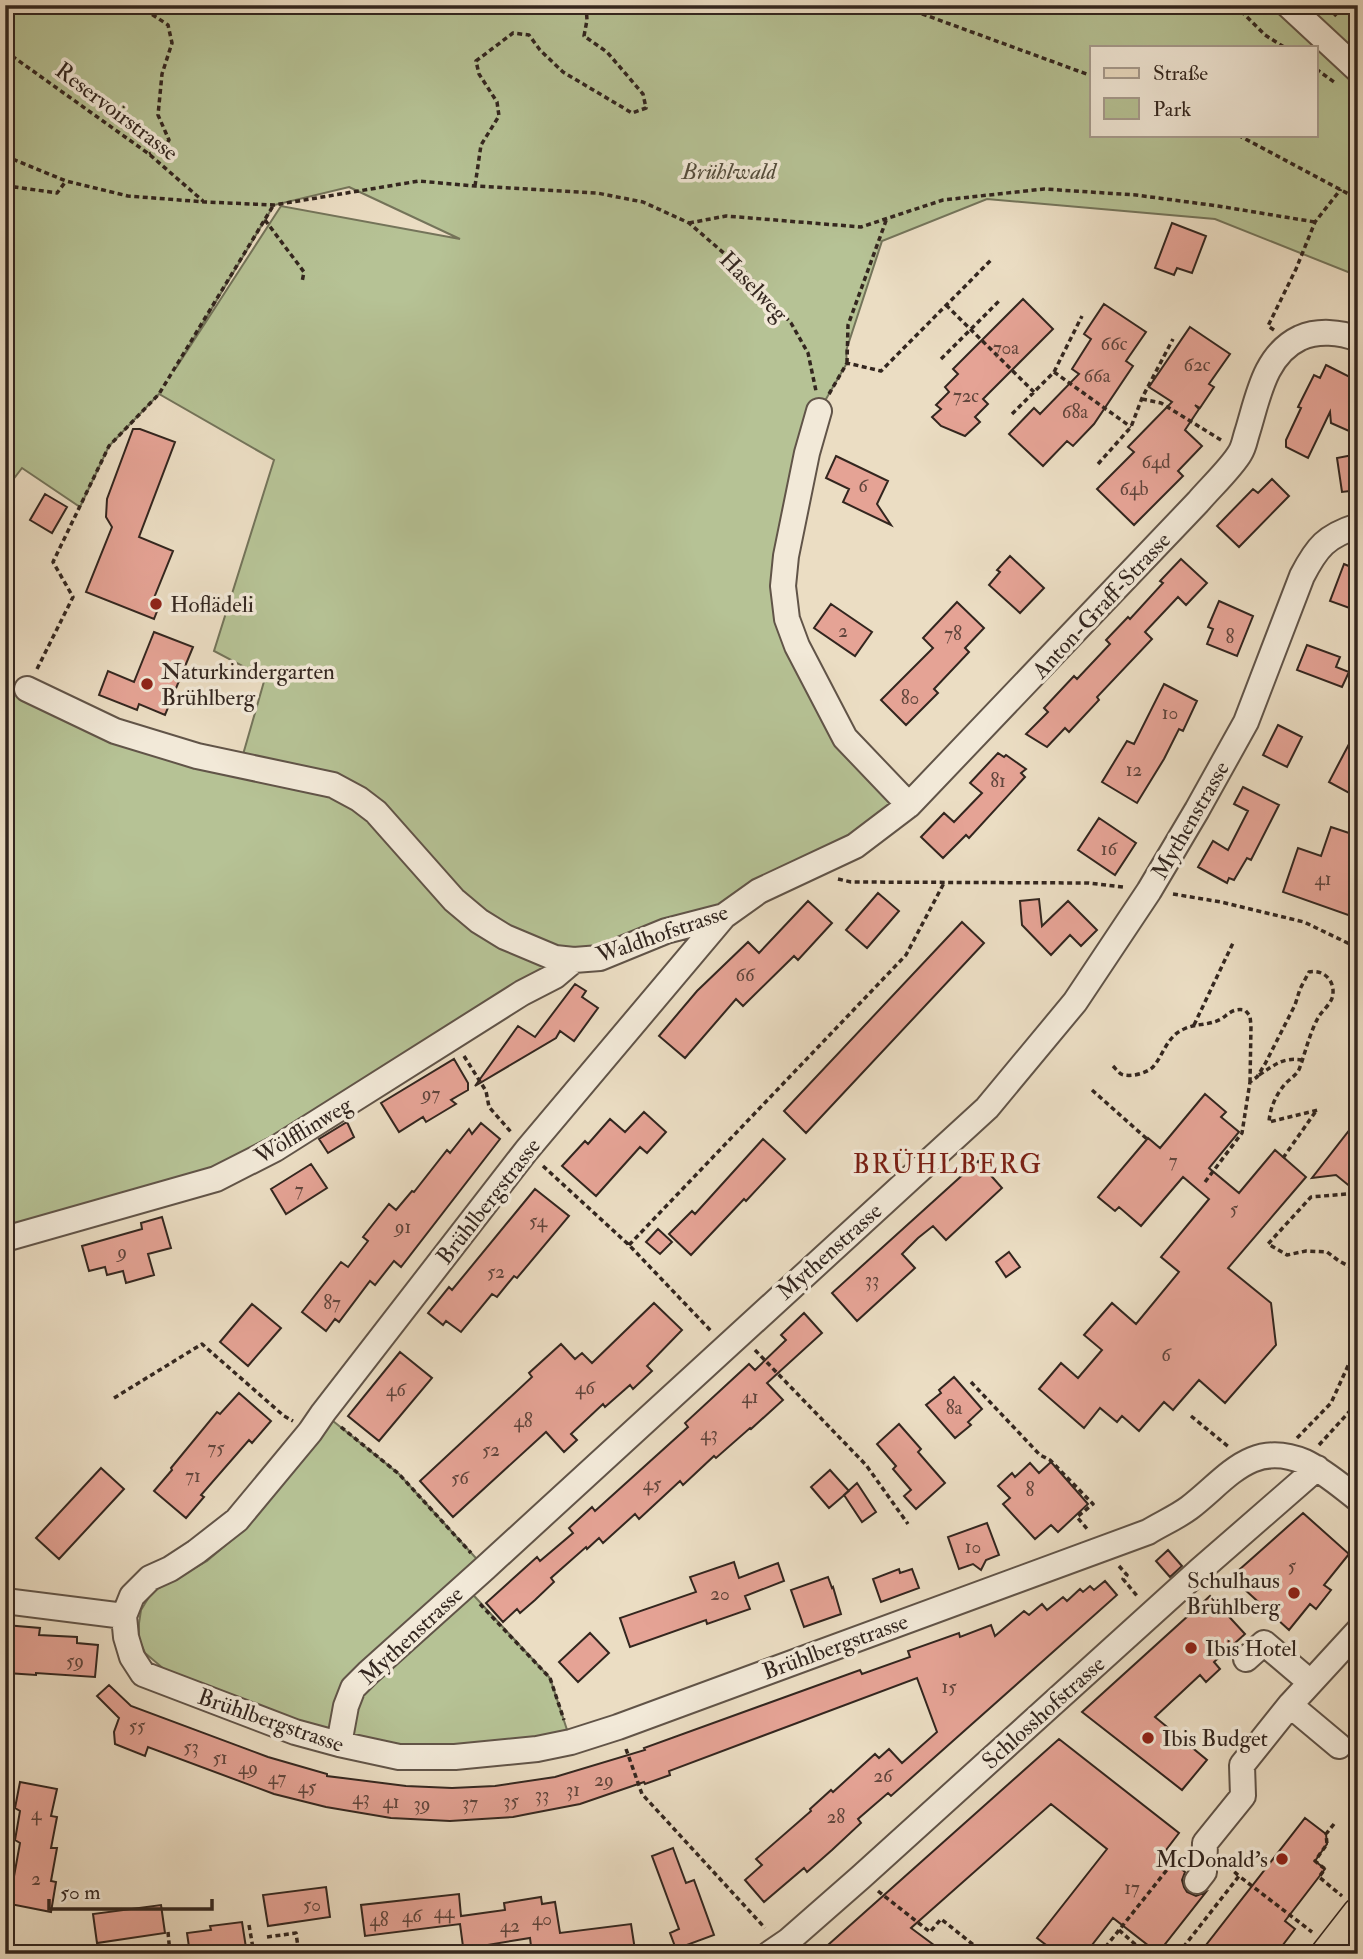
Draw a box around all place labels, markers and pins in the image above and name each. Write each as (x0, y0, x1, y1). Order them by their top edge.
place label: Hoflädeli (170, 590, 254, 619)
marker: Hoflädeli (148, 596, 164, 612)
place label: Naturkindergarten Brühlberg (161, 657, 335, 712)
marker: Naturkindergarten Brühlberg (139, 676, 155, 692)
place label: Schulhaus Brühlberg (1186, 1566, 1281, 1621)
marker: Schulhaus Brühlberg (1286, 1585, 1302, 1601)
place label: Ibis Hotel (1205, 1634, 1297, 1663)
marker: Ibis Hotel (1183, 1640, 1199, 1656)
place label: Ibis Budget (1162, 1724, 1268, 1753)
marker: Ibis Budget (1140, 1730, 1156, 1746)
place label: McDonald's (1155, 1845, 1268, 1874)
marker: McDonald's (1274, 1851, 1290, 1867)

